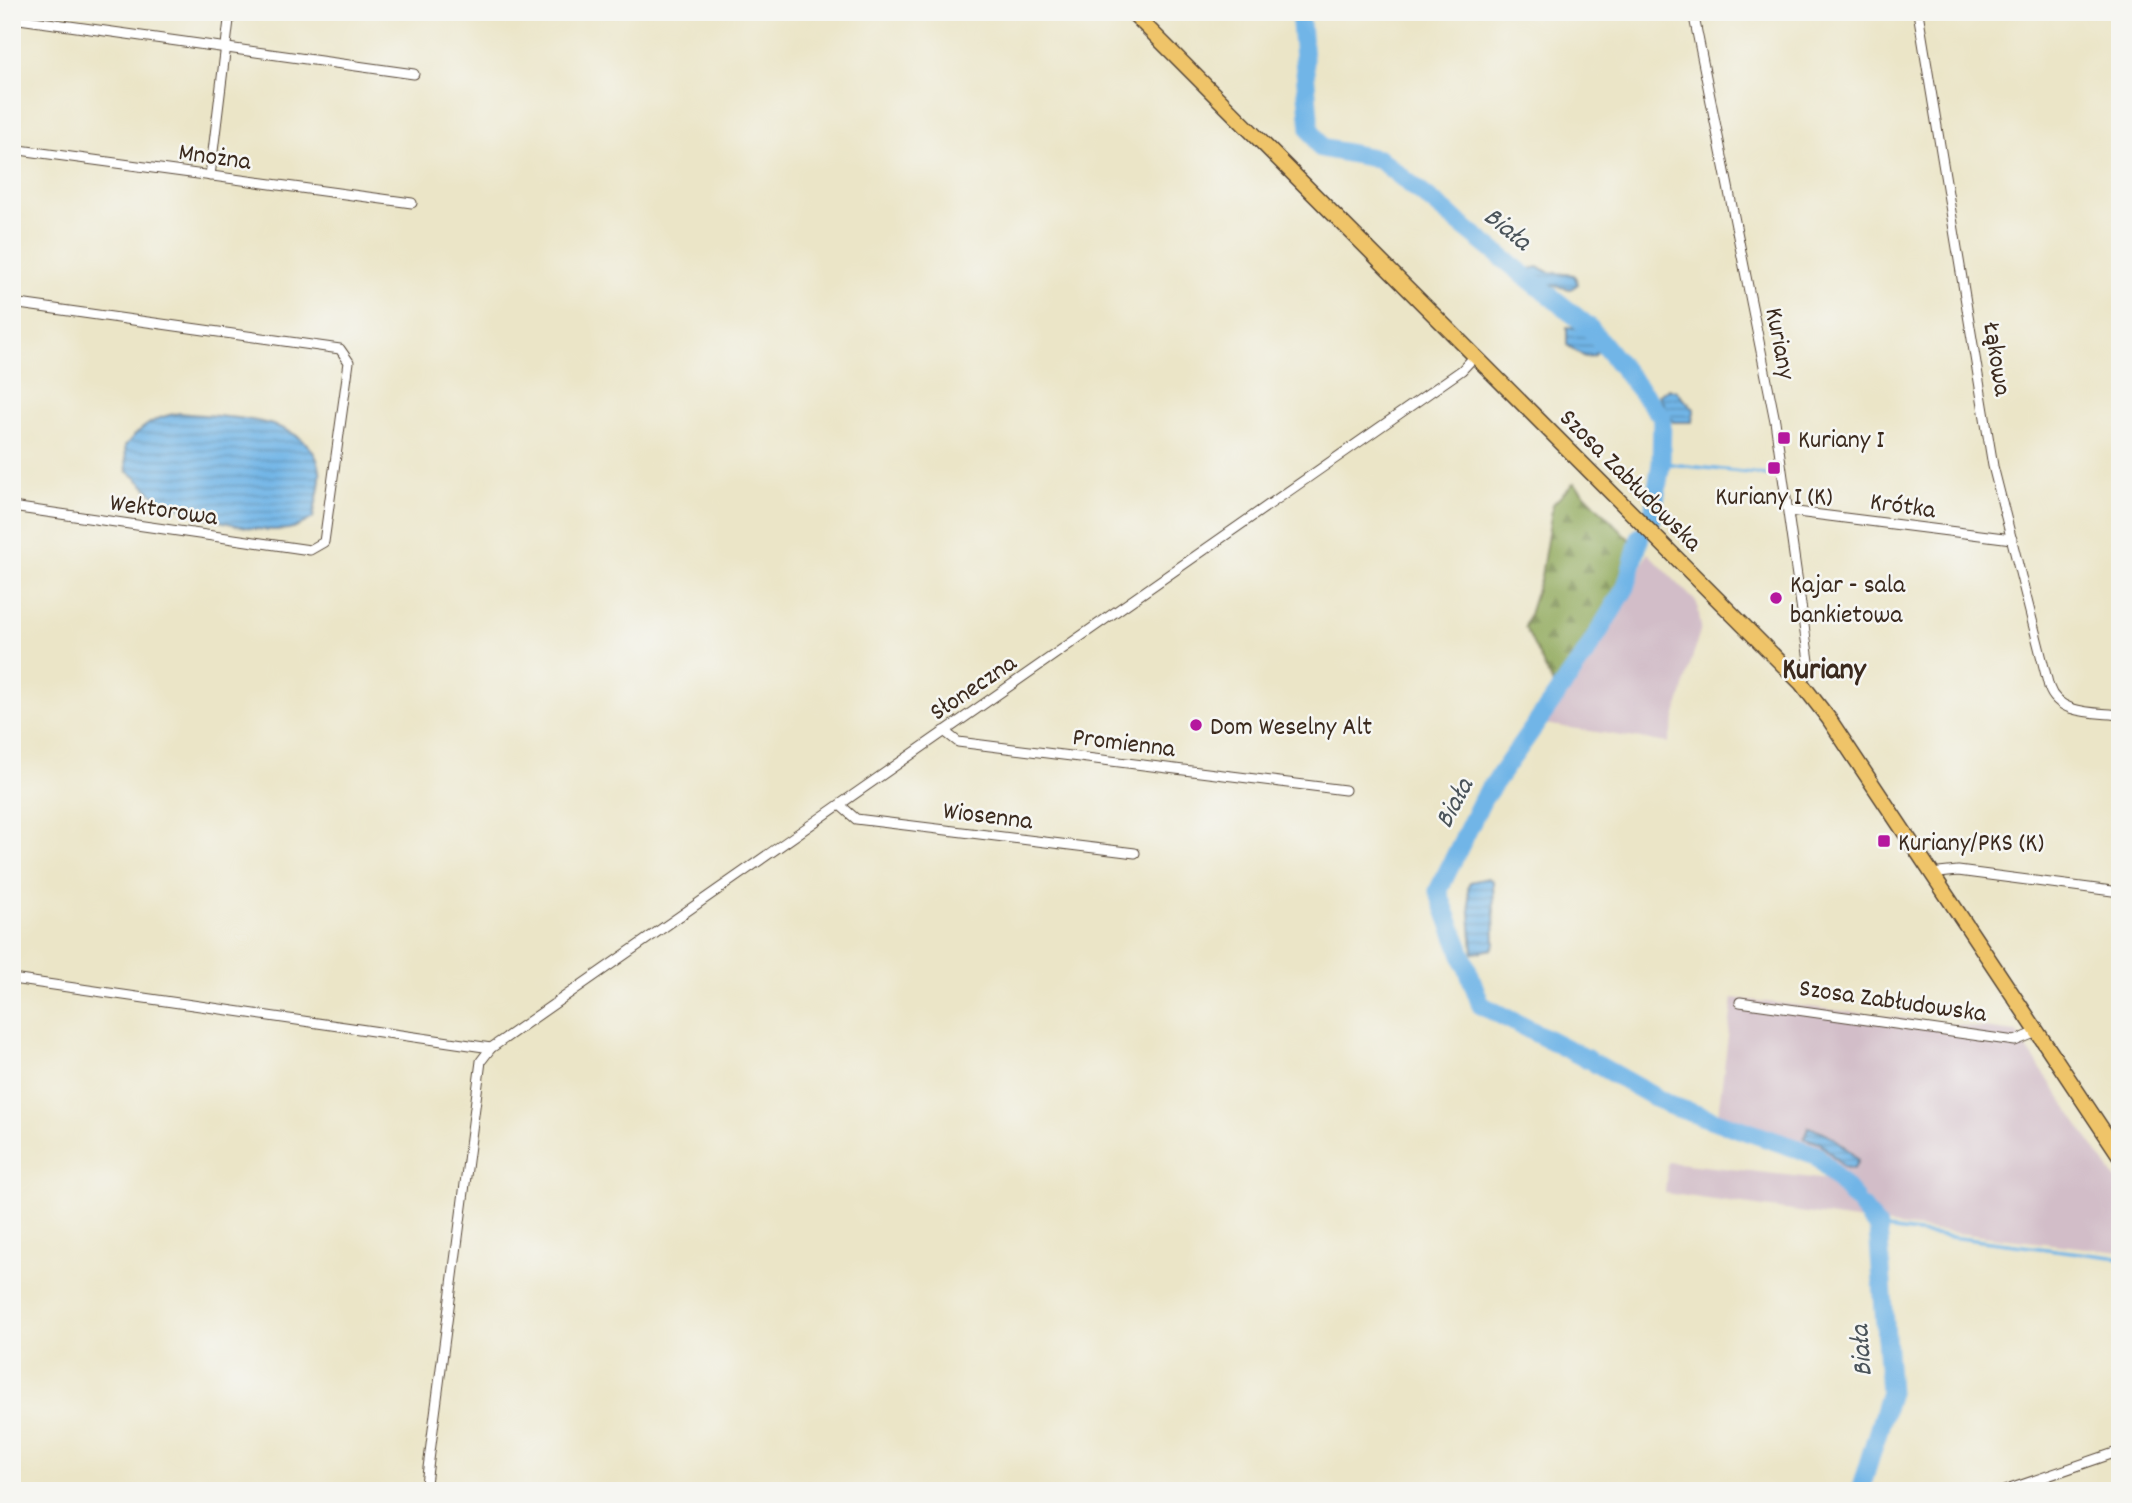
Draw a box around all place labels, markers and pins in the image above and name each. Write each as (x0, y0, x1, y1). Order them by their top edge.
place label: Kuriany I (1798, 423, 1884, 460)
marker: Kuriany I (1776, 430, 1792, 446)
marker: Kuriany I (K) (1766, 460, 1782, 476)
place label: Kuriany I (K) (1715, 480, 1833, 517)
place label: Kajar - sala bankietowa (1790, 568, 1906, 635)
marker: Kajar - sala bankietowa (1768, 590, 1784, 606)
place label: Dom Weselny Alt (1210, 710, 1373, 747)
marker: Dom Weselny Alt (1188, 717, 1204, 733)
place label: Kuriany/PKS (K) (1898, 826, 2044, 863)
marker: Kuriany/PKS (K) (1876, 833, 1892, 849)

